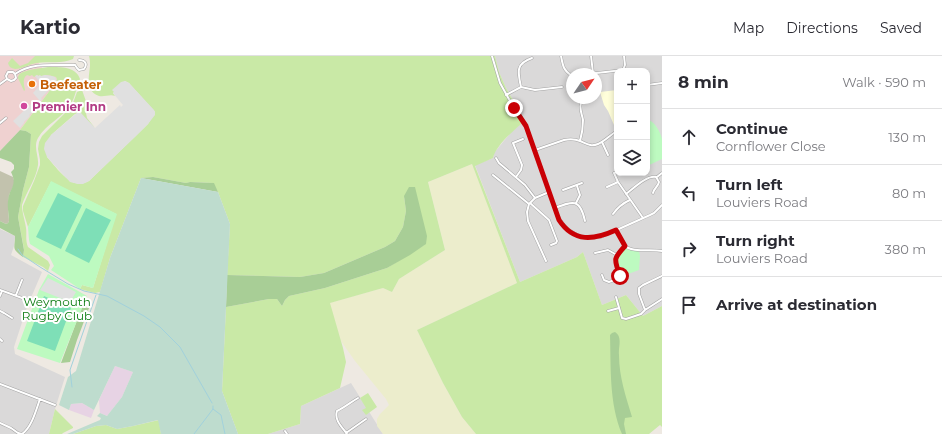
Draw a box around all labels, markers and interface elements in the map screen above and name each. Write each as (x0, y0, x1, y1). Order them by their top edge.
text: Kartio (20, 16, 80, 39)
text: Map (733, 19, 764, 37)
text: Directions (786, 19, 858, 37)
text: Saved (880, 19, 922, 37)
north arrow (566, 68, 602, 104)
map controls (614, 68, 650, 176)
button: + (614, 68, 650, 104)
text: 8 min (678, 72, 729, 92)
text: Walk · 590 m (842, 74, 926, 90)
place label: Beefeater (40, 77, 101, 92)
marker: Beefeater (27, 79, 37, 89)
place label: Premier Inn (32, 99, 106, 114)
route end (505, 99, 523, 117)
marker: Premier Inn (19, 101, 29, 111)
button: − (614, 104, 650, 140)
text: Continue (716, 119, 788, 138)
icon: ahead (678, 126, 700, 148)
text: 130 m (888, 129, 926, 145)
text: Cornflower Close (716, 138, 826, 154)
button: layers (614, 140, 650, 176)
text: Turn left (716, 175, 783, 194)
icon: left (678, 182, 700, 204)
text: 80 m (892, 185, 926, 201)
text: Louviers Road (716, 194, 808, 210)
text: Turn right (716, 231, 795, 250)
icon: right (678, 238, 700, 260)
text: 380 m (885, 241, 926, 257)
text: Louviers Road (716, 250, 808, 266)
route start (611, 267, 629, 285)
park label: Weymouth Rugby Club (22, 294, 92, 323)
icon: arrive (678, 294, 700, 316)
text: Arrive at destination (716, 295, 877, 314)

